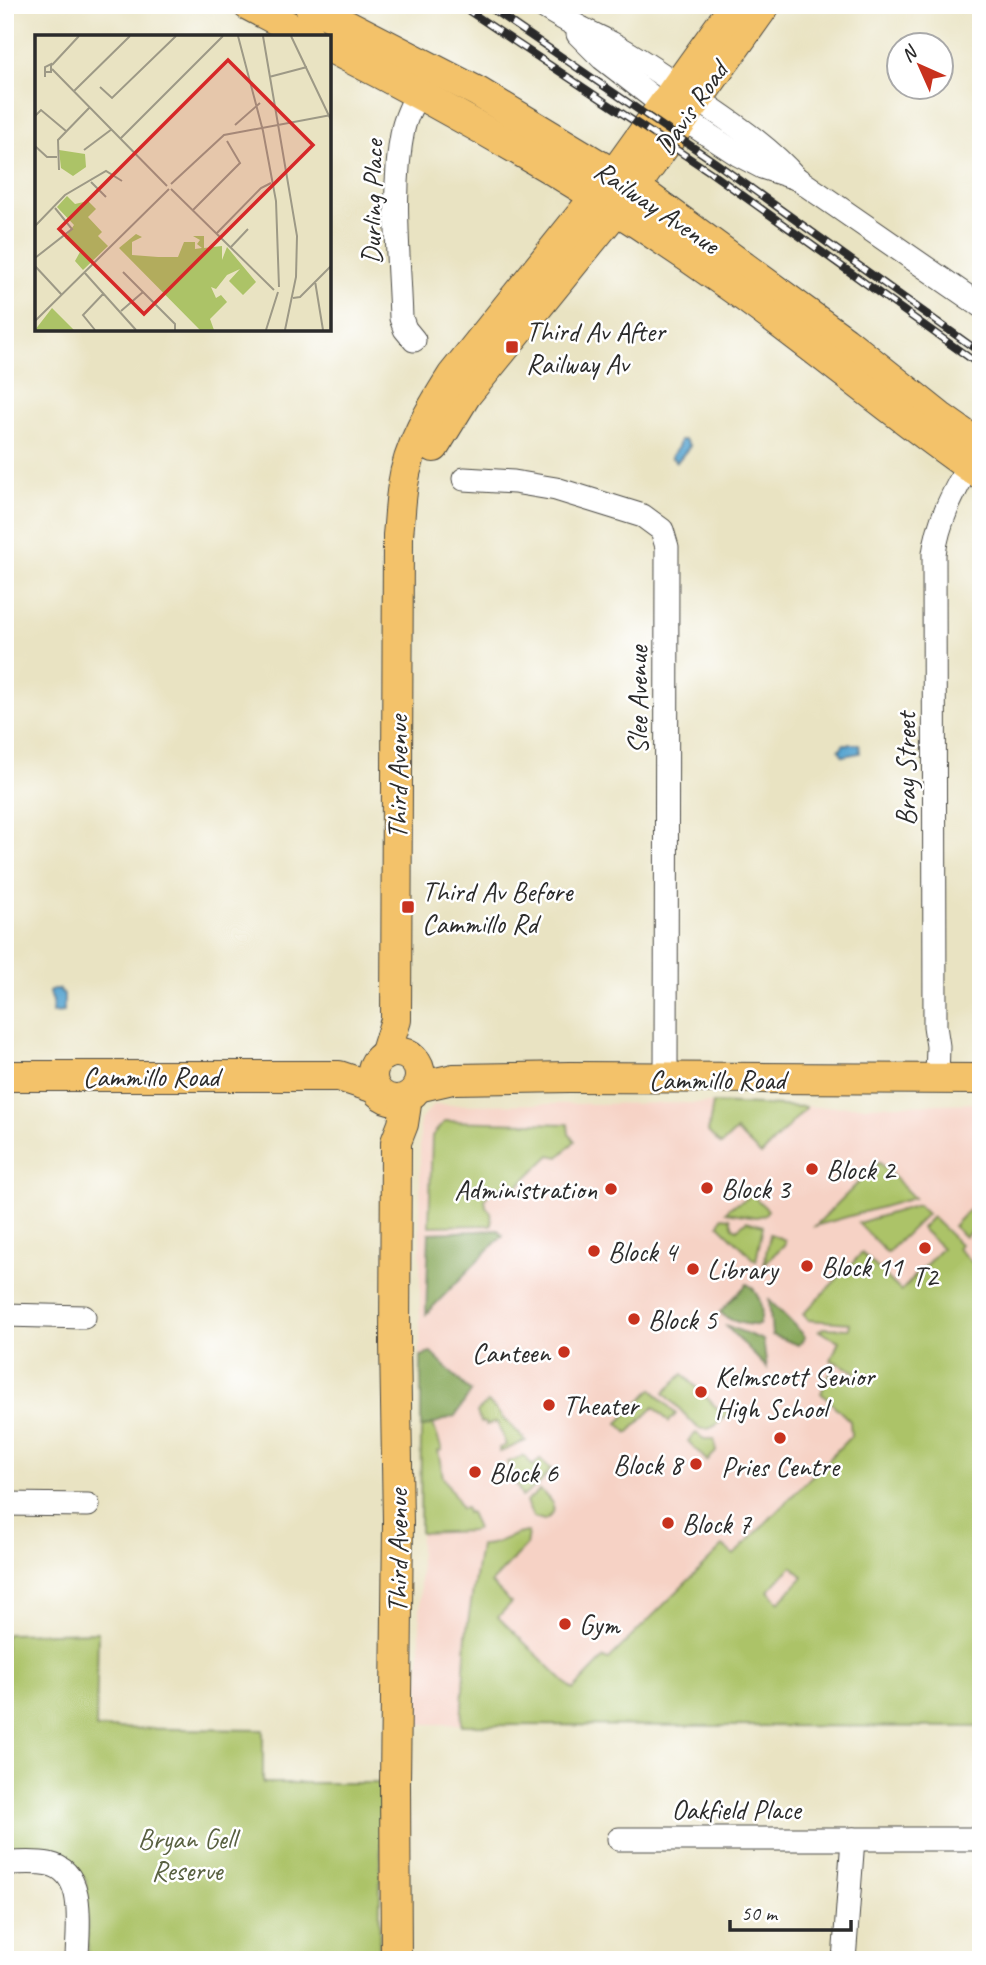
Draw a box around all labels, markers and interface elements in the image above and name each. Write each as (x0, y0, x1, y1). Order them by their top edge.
north arrow (884, 32, 954, 102)
inset map (35, 35, 331, 331)
text: N (896, 40, 924, 67)
street label: Davis Road (646, 51, 738, 161)
street label: Durling Place (353, 137, 391, 265)
street label: Railway Avenue (588, 152, 728, 263)
place label: Third Av After Railway Av (526, 314, 667, 381)
marker: Third Av After Railway Av (504, 339, 520, 355)
street label: Slee Avenue (620, 644, 655, 754)
street label: Bray Street (888, 710, 923, 826)
street label: Third Avenue (380, 713, 415, 839)
place label: Third Av Before Cammillo Rd (422, 874, 574, 941)
marker: Third Av Before Cammillo Rd (400, 899, 416, 915)
street label: Cammillo Road (83, 1059, 223, 1094)
street label: Cammillo Road (649, 1062, 789, 1097)
place label: Block 2 (826, 1152, 897, 1187)
marker: Block 2 (804, 1161, 820, 1177)
place label: Block 3 (721, 1171, 792, 1206)
place label: Administration (454, 1172, 597, 1207)
marker: Block 3 (699, 1180, 715, 1196)
marker: Administration (603, 1181, 619, 1197)
place label: Block 4 (608, 1234, 679, 1269)
marker: T2 (917, 1240, 933, 1256)
marker: Block 4 (586, 1243, 602, 1259)
place label: Block 11 (821, 1249, 904, 1284)
place label: Library (707, 1252, 780, 1287)
marker: Block 11 (799, 1258, 815, 1274)
place label: T2 (912, 1259, 940, 1294)
marker: Library (685, 1261, 701, 1277)
place label: Block 5 (648, 1302, 718, 1337)
marker: Block 5 (626, 1311, 642, 1327)
place label: Canteen (472, 1335, 551, 1370)
marker: Canteen (556, 1344, 572, 1360)
place label: Kelmscott Senior High School (715, 1359, 876, 1426)
marker: Kelmscott Senior High School (693, 1384, 709, 1400)
place label: Theater (563, 1388, 640, 1423)
marker: Theater (541, 1397, 557, 1413)
marker: Pries Centre (772, 1430, 788, 1446)
place label: Block 8 (613, 1447, 684, 1482)
place label: Pries Centre (721, 1449, 841, 1484)
place label: Block 6 (489, 1455, 559, 1490)
marker: Block 8 (688, 1456, 704, 1472)
marker: Block 6 (467, 1464, 483, 1480)
street label: Third Avenue (380, 1487, 415, 1613)
place label: Block 7 (682, 1506, 752, 1541)
marker: Block 7 (660, 1515, 676, 1531)
place label: Gym (579, 1607, 621, 1642)
marker: Gym (557, 1616, 573, 1632)
street label: Oakfield Place (671, 1792, 803, 1827)
park label: Bryan Gell Reserve (138, 1821, 241, 1888)
scale bar (730, 1888, 851, 1932)
text: 50 m (741, 1900, 779, 1926)

